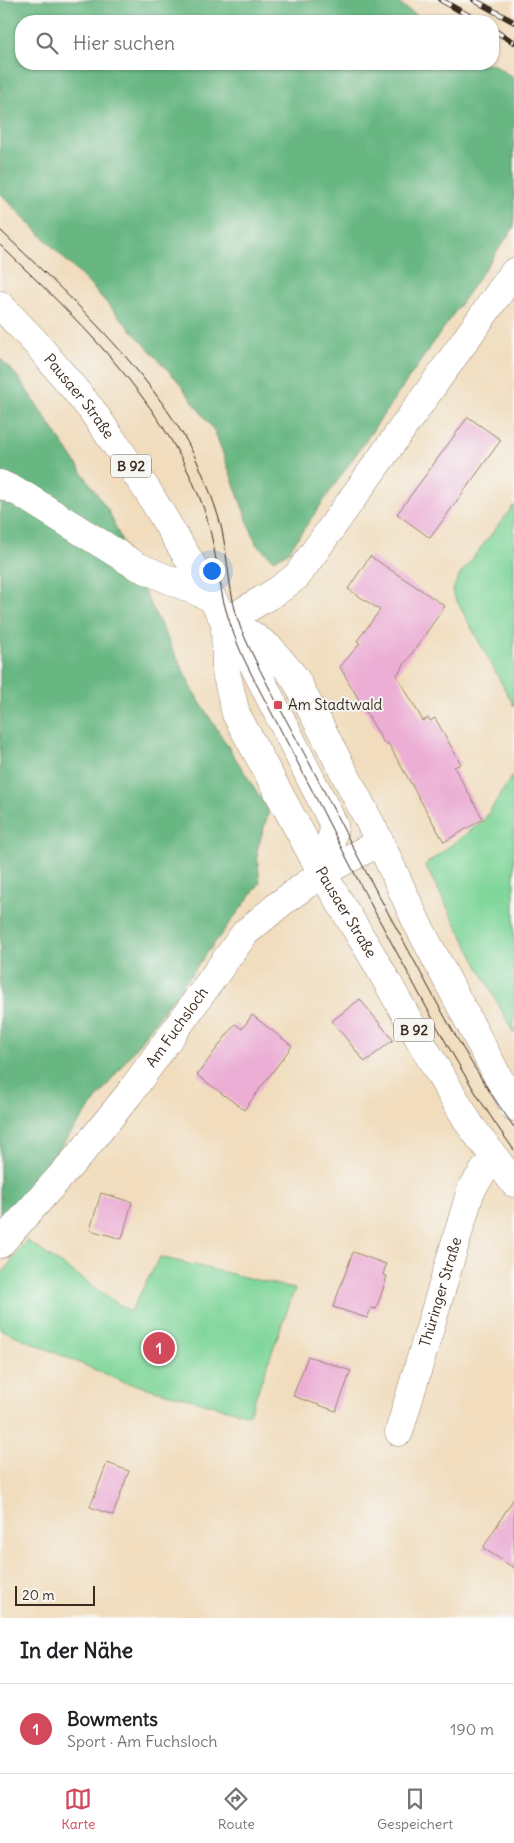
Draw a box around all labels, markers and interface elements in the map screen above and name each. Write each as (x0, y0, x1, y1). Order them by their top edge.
search box (15, 15, 499, 70)
icon: search (33, 29, 61, 57)
text: Hier suchen (73, 31, 175, 55)
street label: Pausaer Straße (40, 350, 119, 442)
road number: B 92 (111, 454, 151, 478)
your location (199, 558, 225, 584)
place label: Am Stadtwald (288, 695, 383, 714)
marker: Am Stadtwald (272, 699, 284, 711)
street label: Pausaer Straße (311, 863, 381, 961)
street label: Am Fuchsloch (141, 983, 212, 1071)
road number: B 92 (394, 1018, 434, 1042)
street label: Thüringer Straße (415, 1235, 465, 1349)
pin: 1 (143, 1329, 175, 1367)
scale bar (15, 1583, 95, 1606)
text: 20 m (22, 1586, 55, 1604)
text: In der Nähe (20, 1637, 133, 1664)
text: Bowments (67, 1707, 158, 1731)
text: 1 (33, 1719, 39, 1739)
text: 190 m (450, 1719, 494, 1739)
text: Sport · Am Fuchsloch (67, 1731, 218, 1751)
tab: Karte (61, 1785, 96, 1833)
tab: Route (218, 1785, 255, 1833)
tab: Gespeichert (377, 1785, 453, 1833)

